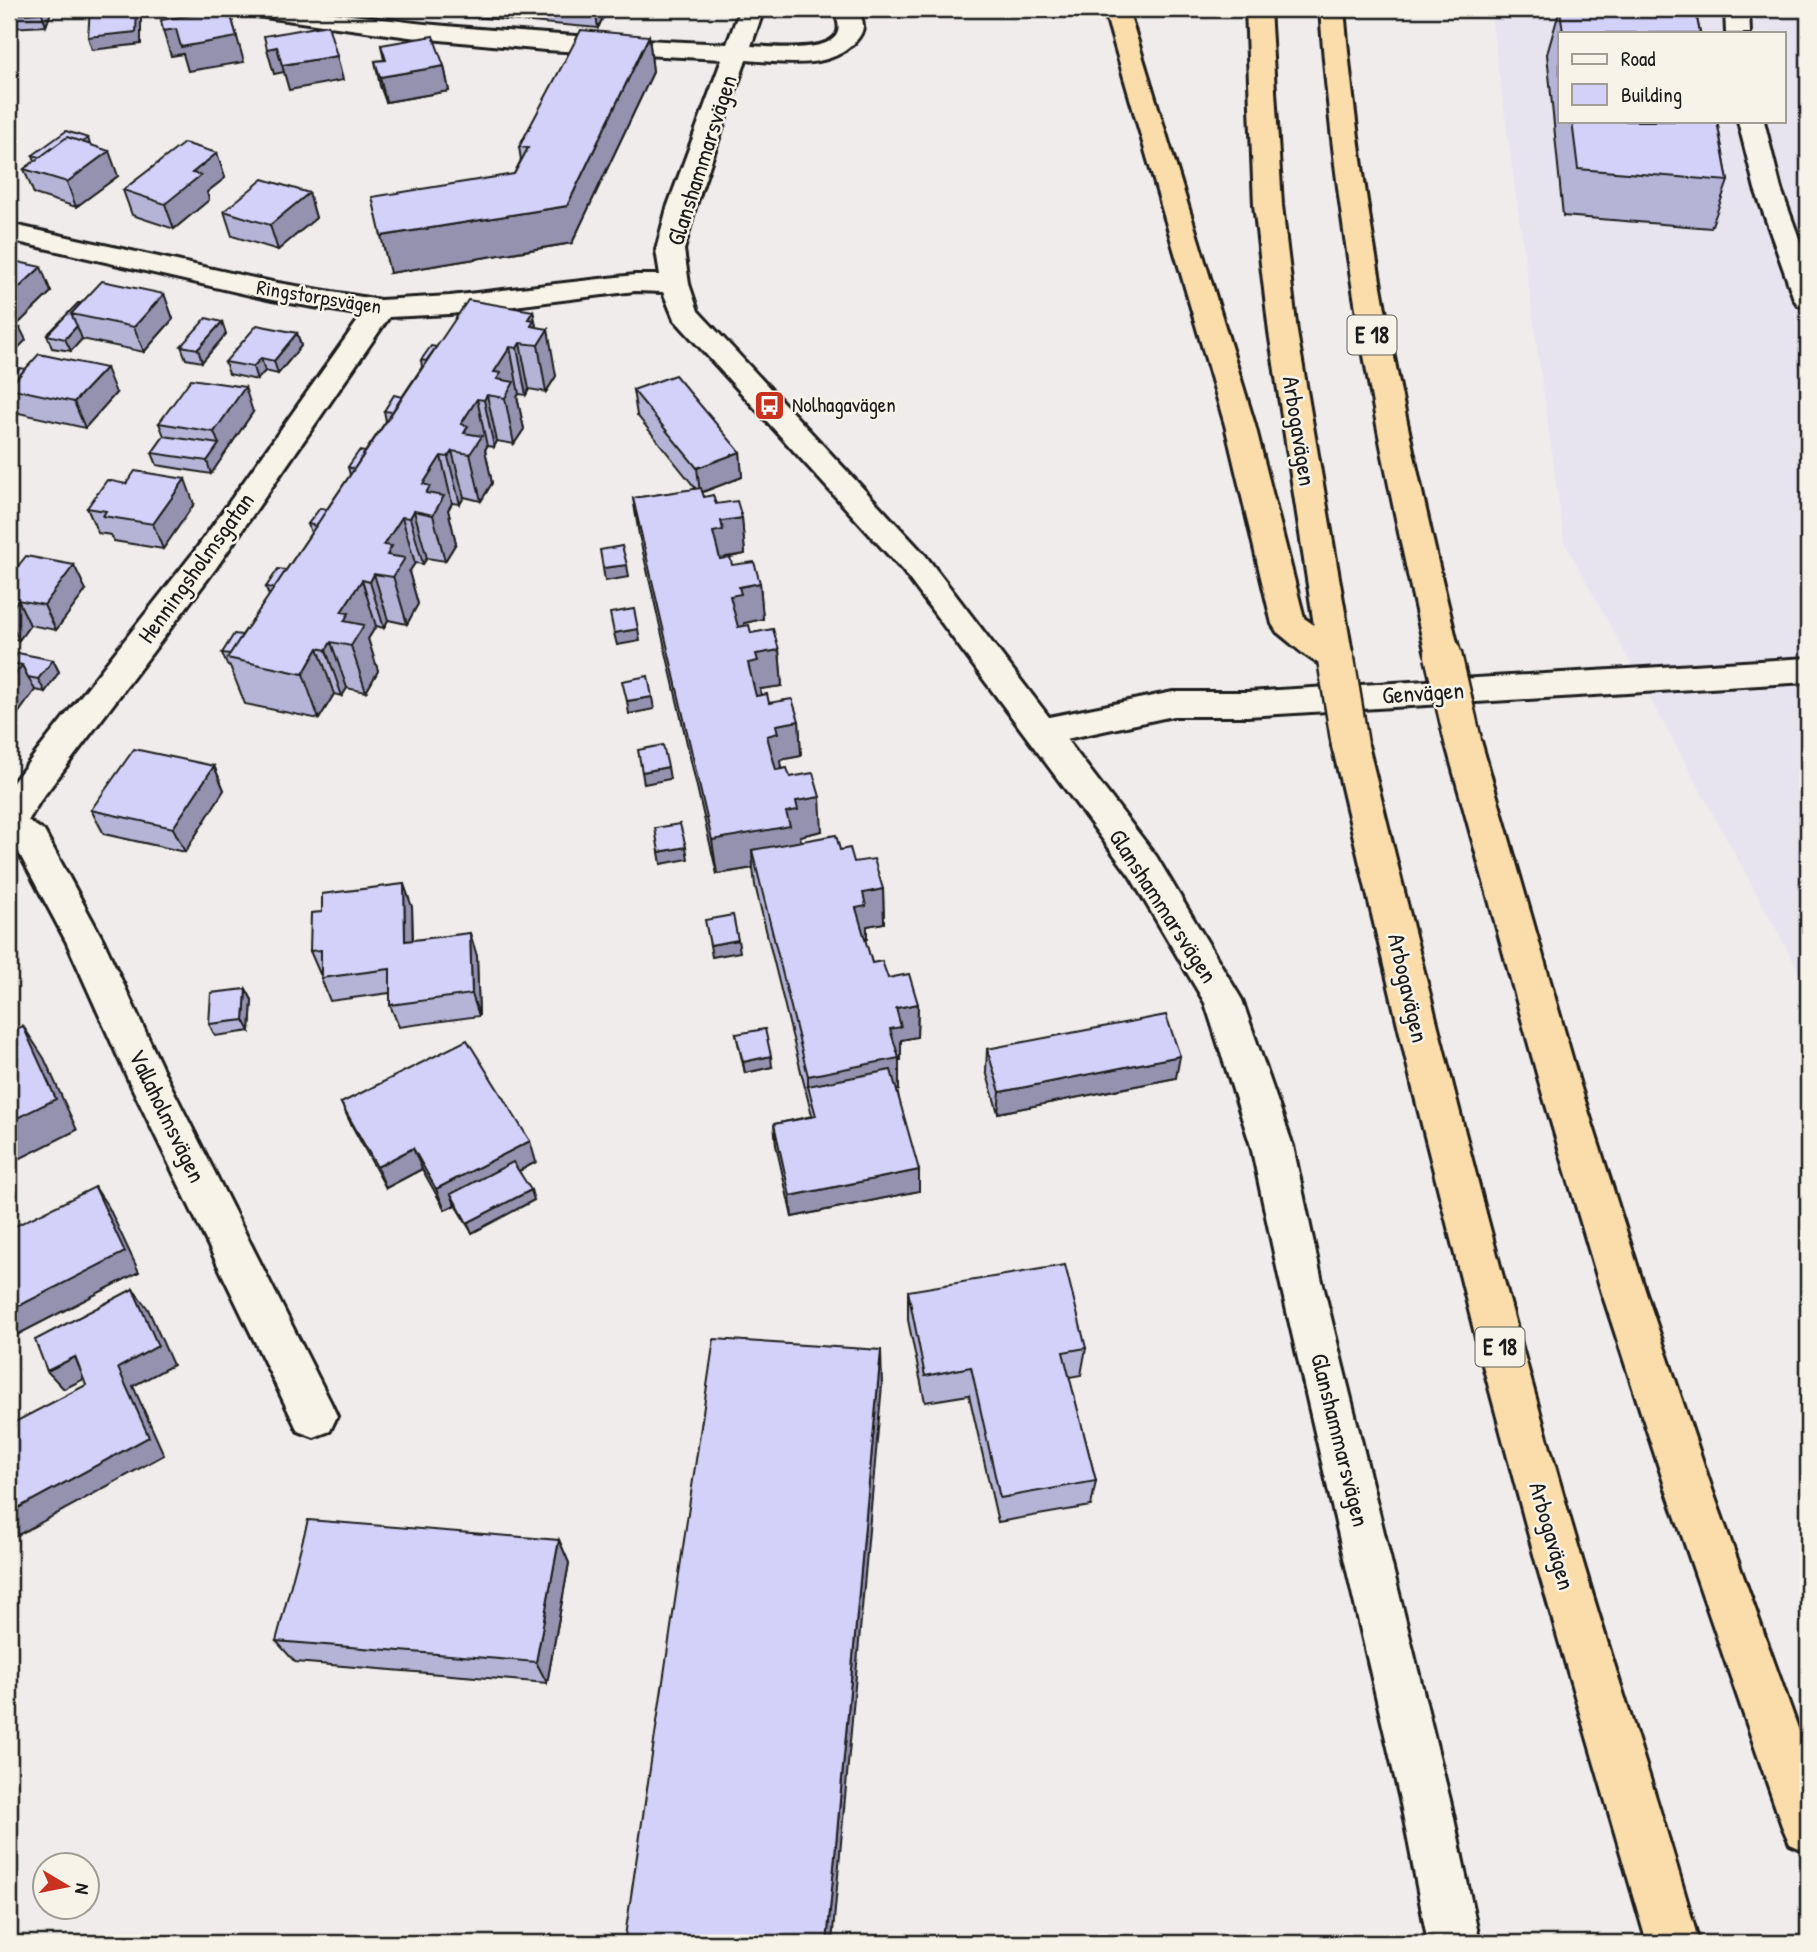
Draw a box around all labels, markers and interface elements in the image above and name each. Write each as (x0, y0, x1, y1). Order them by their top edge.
legend (1558, 32, 1786, 122)
text: Road (1621, 44, 1655, 73)
street label: Glanshammarsvägen (658, 70, 744, 249)
text: Building (1621, 80, 1682, 109)
street label: Ringstorpsvägen (255, 272, 383, 321)
road number: E 18 (1348, 316, 1396, 354)
street label: Arbogavägen (1276, 374, 1324, 488)
bus stop icon: Nolhagavägen (752, 388, 786, 422)
place label: Nolhagavägen (792, 390, 896, 419)
street label: Henningsholmsgatan (130, 486, 261, 649)
street label: Genvägen (1381, 673, 1465, 711)
street label: Glanshammarsvägen (1102, 822, 1226, 989)
street label: Arbogavägen (1381, 930, 1437, 1045)
street label: Vallaholmsvägen (122, 1044, 214, 1187)
road number: E 18 (1476, 1328, 1524, 1366)
street label: Glanshammarsvägen (1304, 1350, 1378, 1530)
street label: Arbogavägen (1522, 1478, 1584, 1593)
north arrow (32, 1850, 102, 1920)
text: N (69, 1882, 96, 1896)

